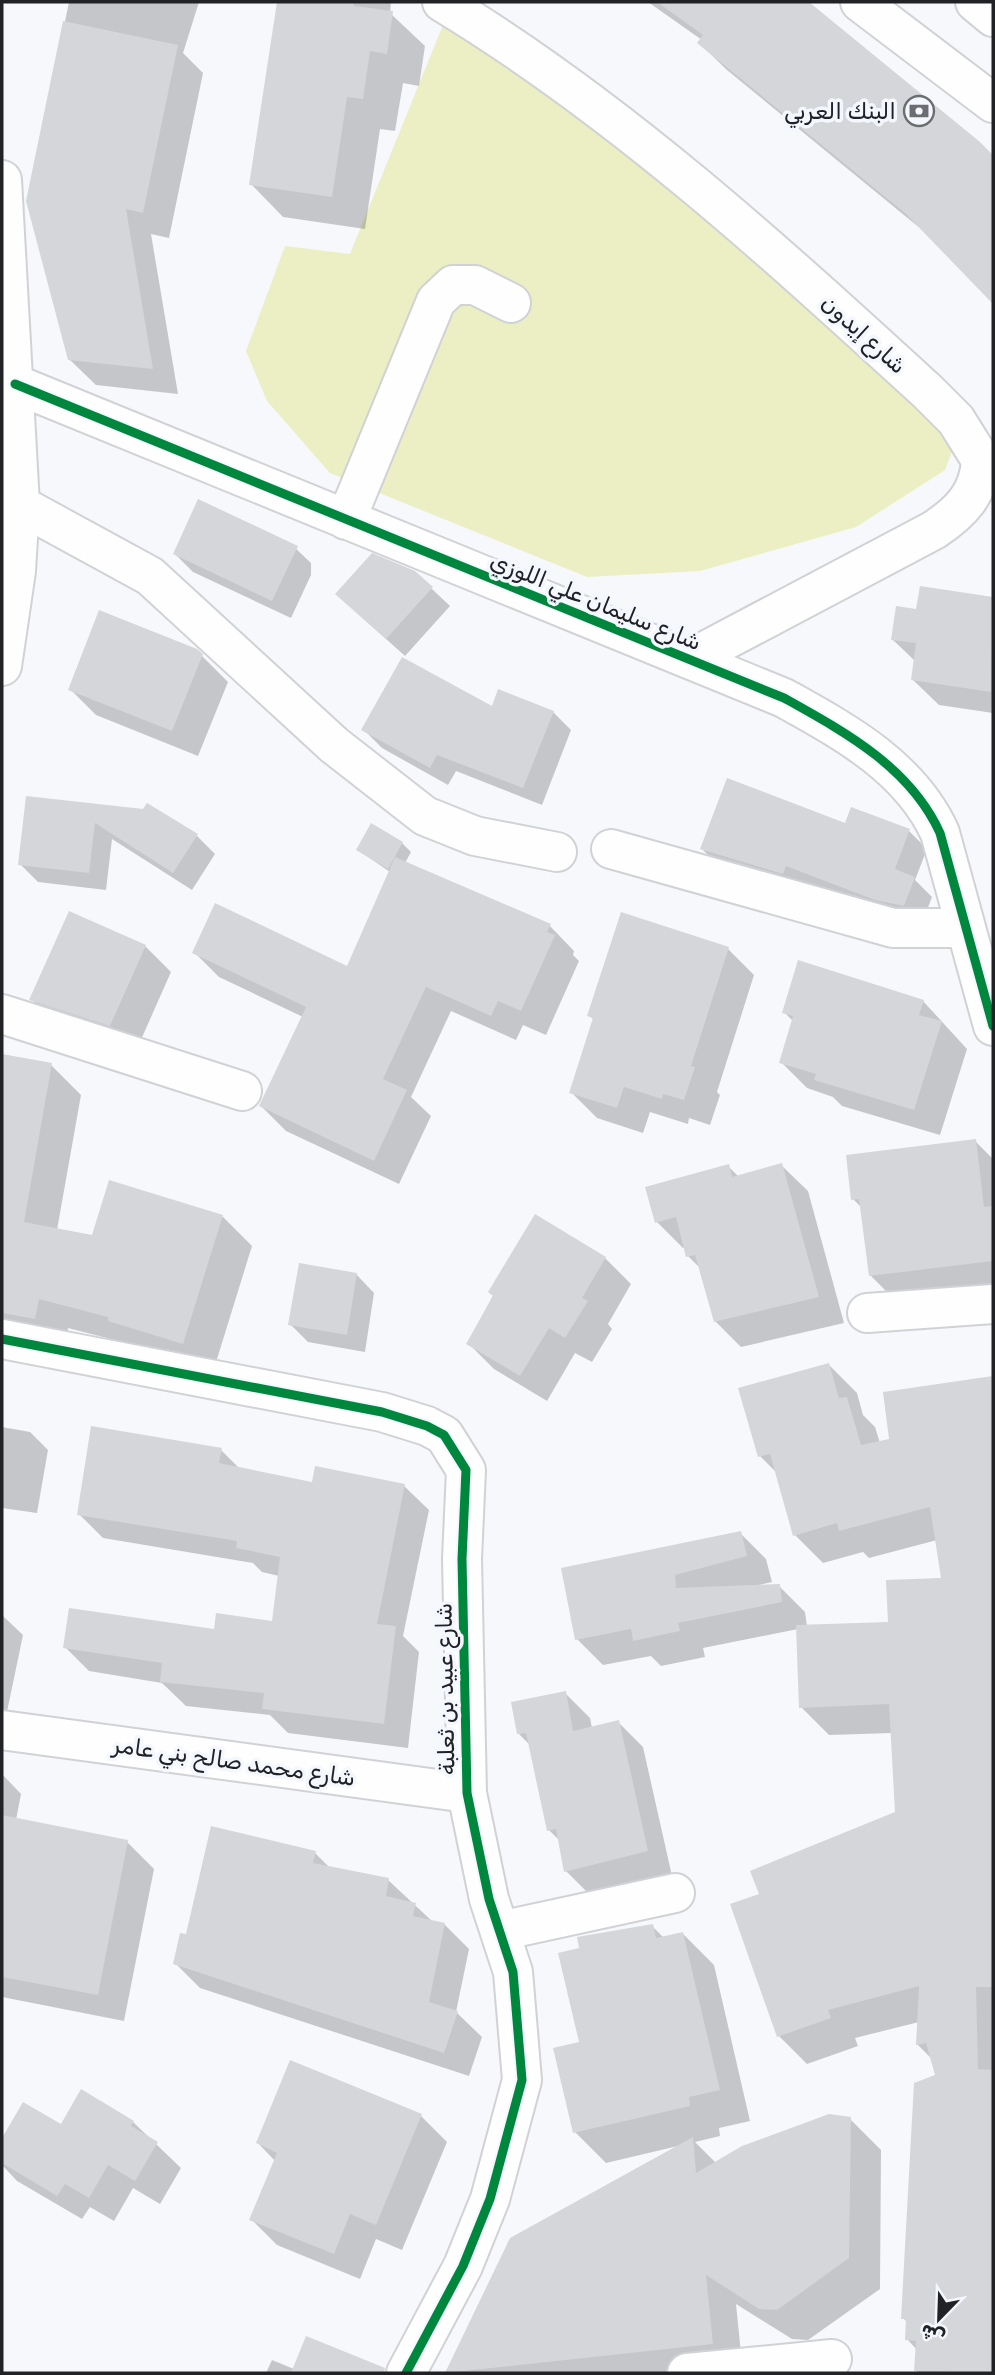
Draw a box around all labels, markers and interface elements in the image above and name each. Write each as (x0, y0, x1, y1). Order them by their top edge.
bank icon: البنك العربي (902, 94, 936, 128)
place label: البنك العربي (784, 97, 896, 128)
street label: شارع إيدون (814, 288, 912, 381)
street label: شارع سليمان علي اللوزي (485, 546, 706, 659)
street label: شارع عبيد بن ثعلبة (429, 1603, 463, 1775)
street label: شارع محمد صالح بني عامر (108, 1730, 357, 1795)
north arrow (904, 2284, 974, 2354)
text: ش (917, 2319, 948, 2349)

